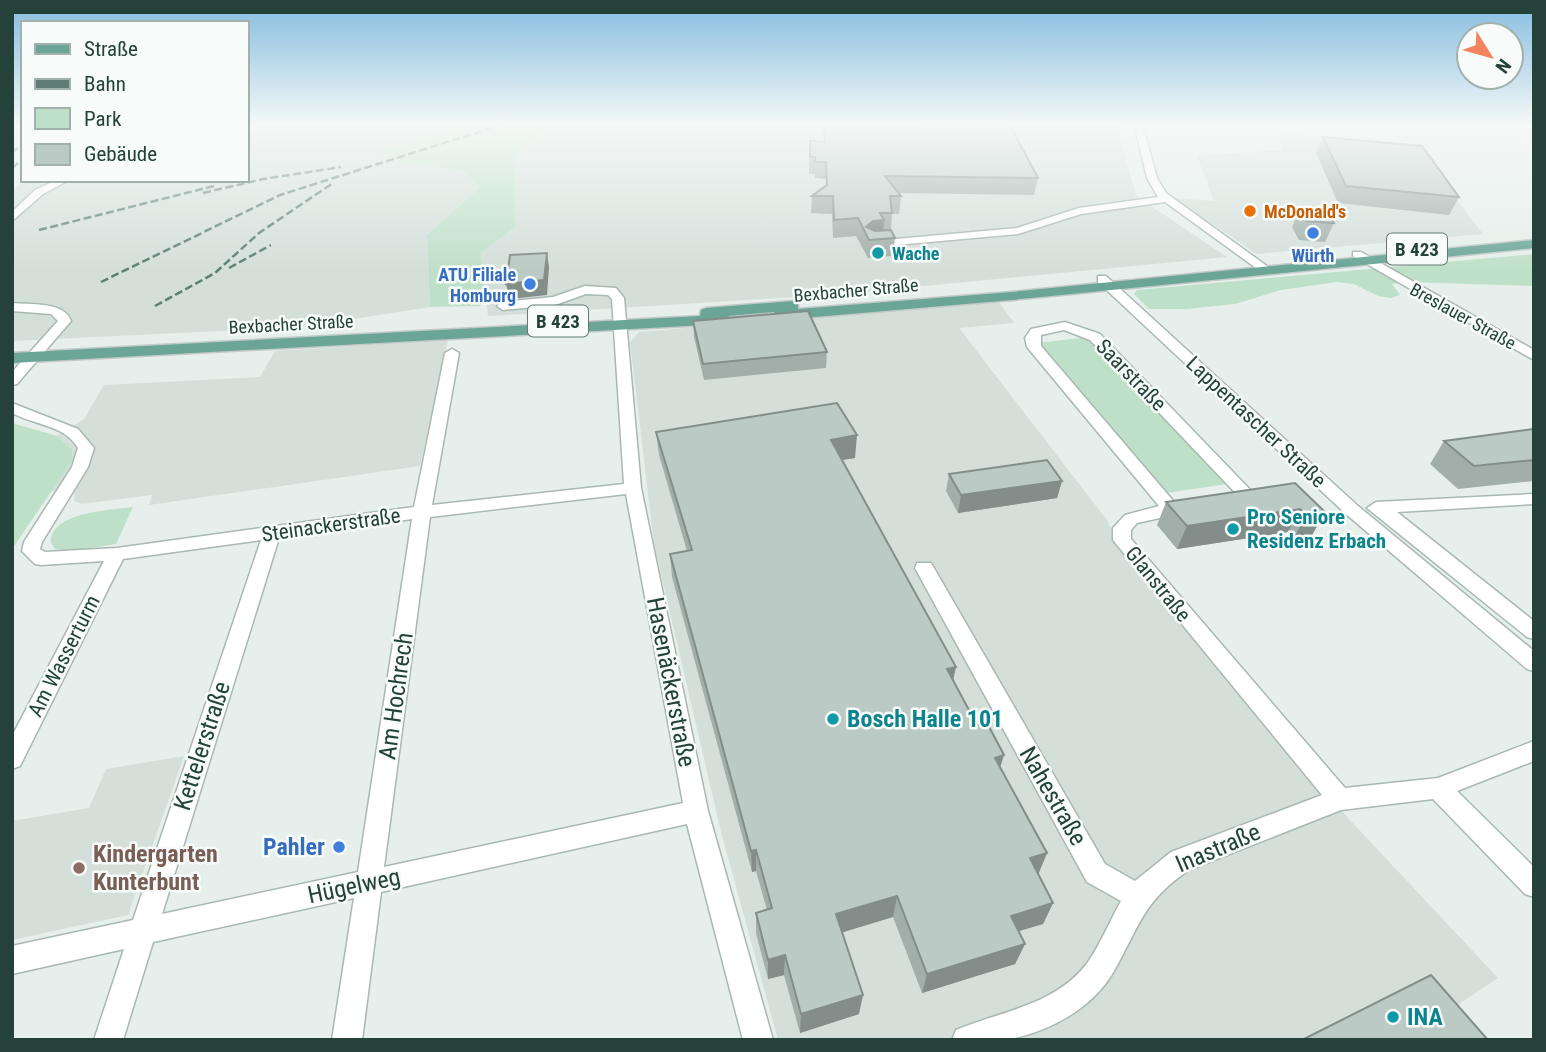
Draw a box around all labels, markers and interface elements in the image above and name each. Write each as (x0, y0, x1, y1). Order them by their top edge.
legend (21, 21, 248, 182)
north arrow (1455, 21, 1525, 91)
text: Straße (84, 37, 138, 61)
text: N (1490, 54, 1516, 77)
text: Bahn (84, 72, 126, 96)
text: Park (84, 107, 122, 131)
text: Gebäude (84, 142, 157, 166)
place label: McDonald's (1264, 201, 1346, 222)
marker: McDonald's (1242, 203, 1258, 219)
marker: Würth (1305, 225, 1321, 241)
road number: B 423 (1387, 233, 1447, 264)
place label: Wache (892, 243, 940, 264)
marker: Wache (870, 245, 886, 261)
place label: Würth (1292, 245, 1334, 266)
place label: ATU Filiale Homburg (438, 264, 516, 306)
street label: Bexbacher Straße (793, 274, 919, 306)
marker: ATU Filiale Homburg (522, 276, 538, 292)
street label: Breslauer Straße (1407, 278, 1519, 354)
road number: B 423 (528, 306, 588, 336)
street label: Bexbacher Straße (228, 310, 354, 338)
street label: Saarstraße (1091, 334, 1171, 416)
street label: Lappentascher Straße (1181, 351, 1331, 493)
street label: Steinackerstraße (260, 503, 402, 547)
place label: Pro Seniore Residenz Erbach (1247, 505, 1386, 553)
marker: Pro Seniore Residenz Erbach (1225, 521, 1241, 537)
street label: Glanstraße (1120, 541, 1196, 627)
street label: Am Wasserturm (23, 591, 105, 721)
street label: Hasenäckerstraße (641, 595, 701, 769)
street label: Am Hochrech (373, 631, 419, 761)
street label: Kettelerstraße (168, 678, 236, 814)
place label: Bosch Halle 101 (847, 705, 1003, 733)
marker: Bosch Halle 101 (825, 711, 841, 727)
street label: Nahestraße (1014, 742, 1092, 850)
street label: Inastraße (1171, 818, 1265, 878)
place label: Pahler (263, 833, 325, 861)
marker: Pahler (331, 839, 347, 855)
place label: Kindergarten Kunterbunt (93, 840, 218, 896)
marker: Kindergarten Kunterbunt (71, 860, 87, 876)
street label: Hügelweg (305, 863, 403, 909)
place label: INA (1407, 1003, 1443, 1031)
marker: INA (1385, 1009, 1401, 1025)

